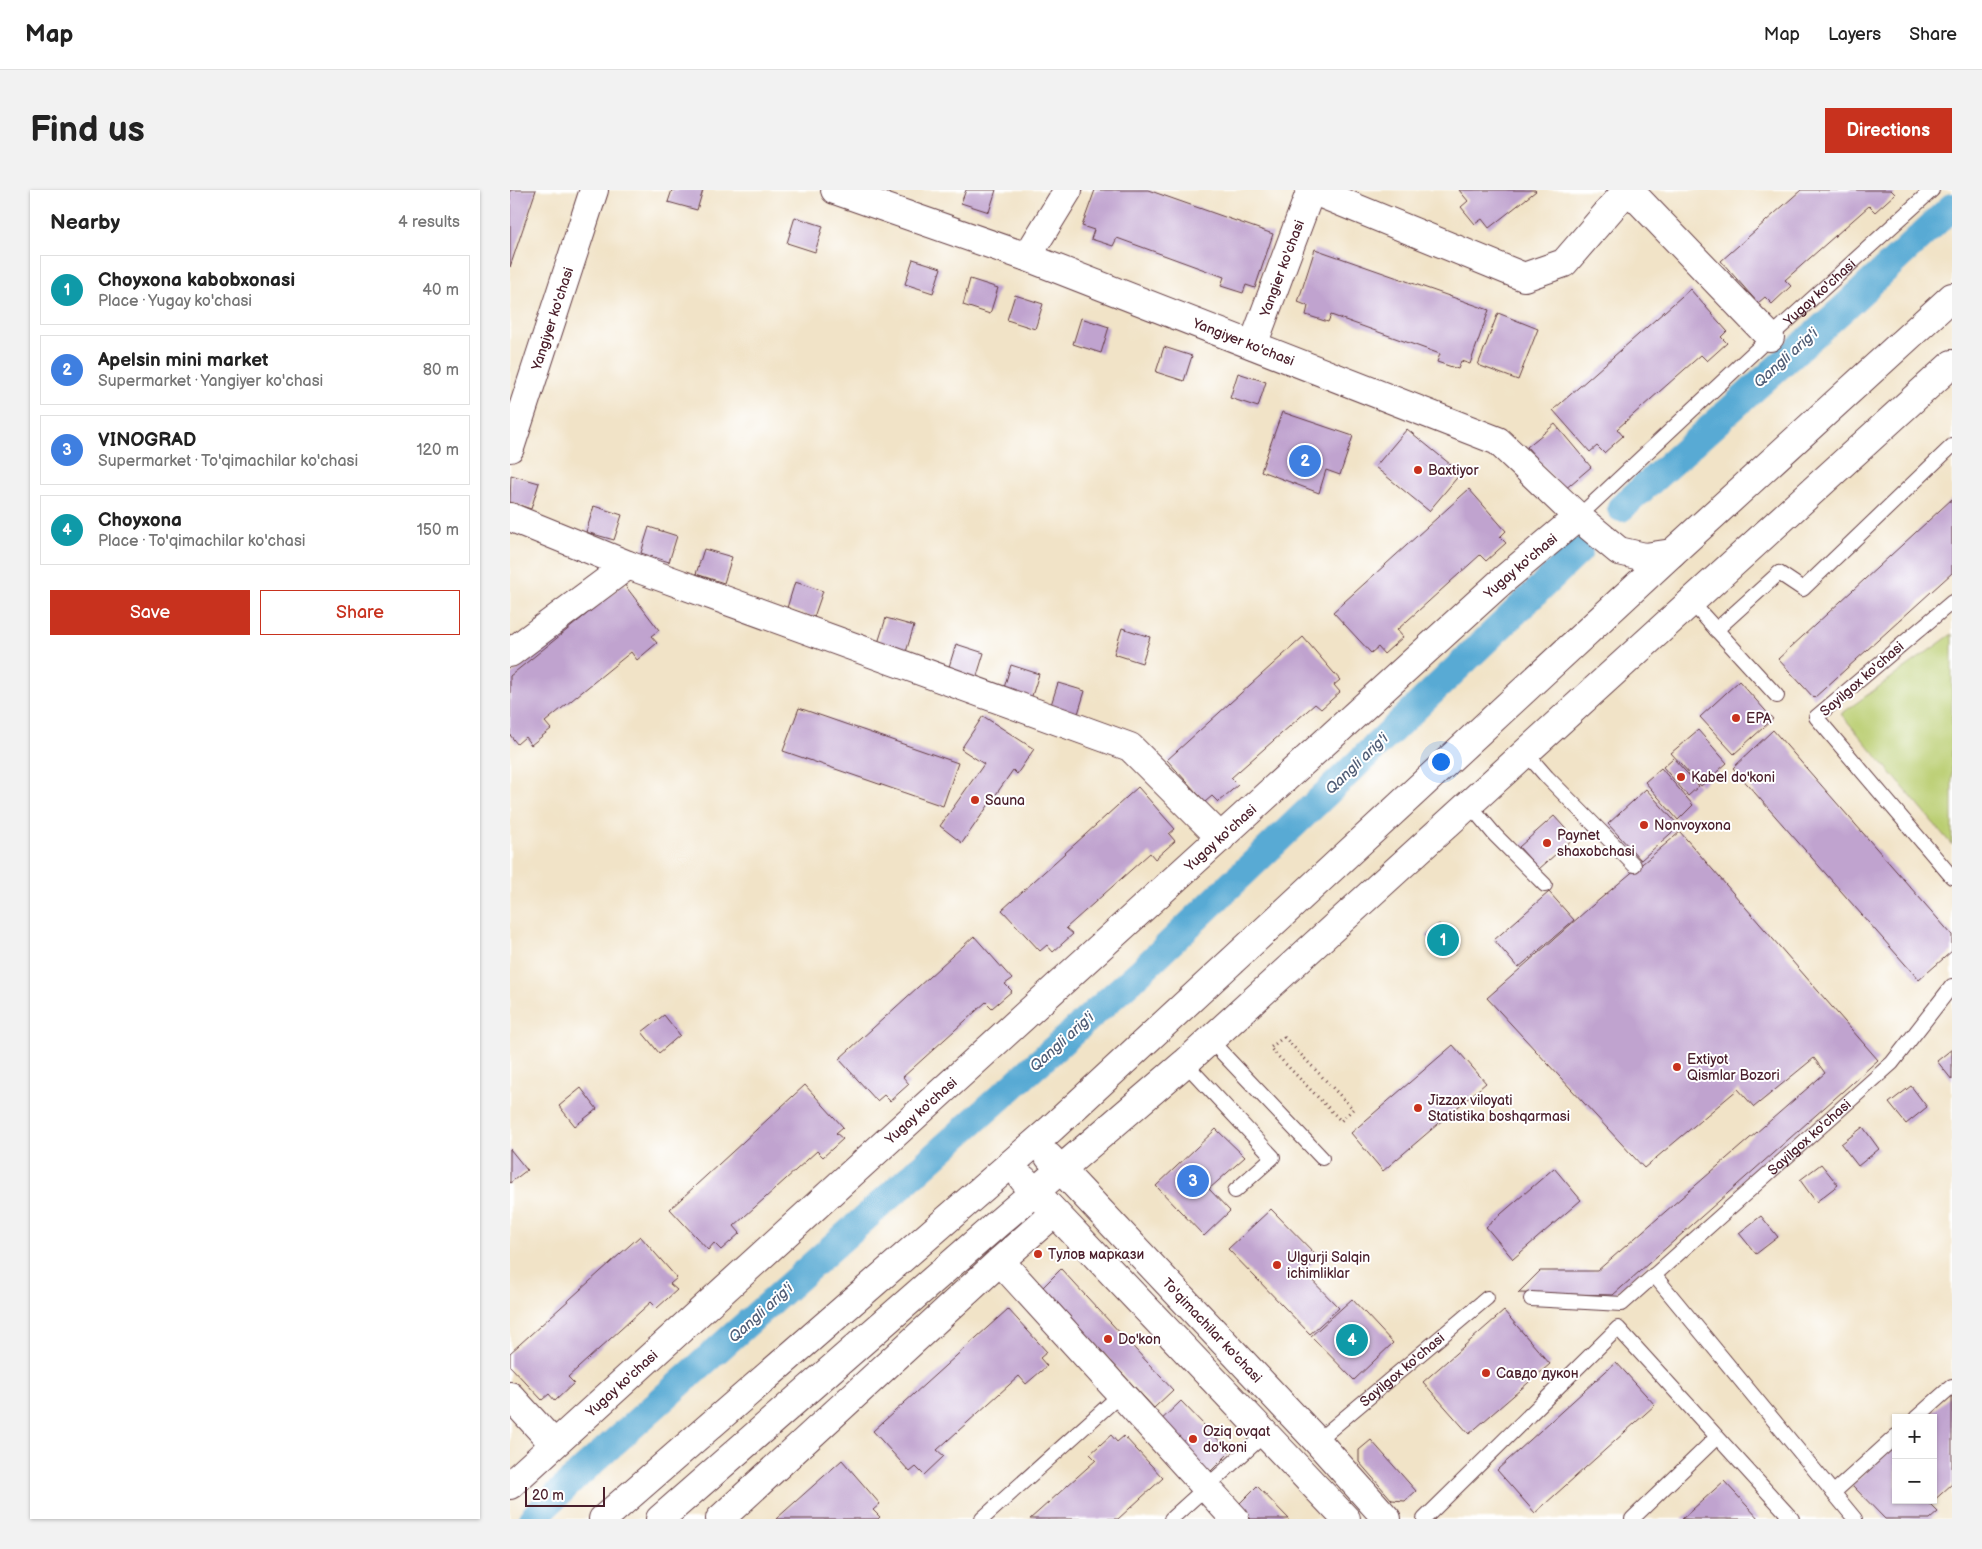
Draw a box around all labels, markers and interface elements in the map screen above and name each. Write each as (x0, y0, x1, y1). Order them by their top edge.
text: Map (25, 20, 73, 49)
text: Map (1764, 24, 1800, 45)
text: Layers (1828, 24, 1881, 45)
text: Share (1909, 24, 1957, 45)
button: Directions (1825, 108, 1952, 153)
text: Find us (30, 109, 145, 152)
text: Nearby (50, 210, 120, 235)
text: 4 results (398, 213, 460, 232)
street label: Yangier ko'chasi (1256, 217, 1308, 320)
street label: Yugay ko'chasi (1779, 255, 1859, 330)
street label: Yangiyer ko'chasi (527, 265, 577, 373)
text: Choyxona kabobxonasi (98, 269, 295, 292)
text: 1 (64, 281, 70, 300)
text: 40 m (422, 281, 459, 300)
text: Place · Yugay ko'chasi (98, 292, 252, 311)
street label: Yangiyer ko'chasi (1190, 314, 1297, 369)
water label: Qangli arig'i (1750, 324, 1823, 392)
text: Apelsin mini market (98, 349, 268, 372)
text: 2 (62, 361, 72, 380)
text: 80 m (423, 361, 459, 380)
text: Supermarket · Yangiyer ko'chasi (98, 372, 323, 391)
text: VINOGRAD (98, 429, 196, 452)
text: 3 (62, 441, 72, 460)
text: 120 m (416, 441, 459, 460)
pin: 2 (1289, 442, 1321, 480)
text: Supermarket · To'qimachilar ko'chasi (98, 452, 358, 471)
place label: Baxtiyor (1428, 462, 1480, 479)
marker: Baxtiyor (1412, 464, 1424, 476)
text: Choyxona (98, 509, 182, 532)
text: 4 (62, 521, 72, 540)
text: 150 m (417, 521, 459, 540)
street label: Yugay ko'chasi (1479, 530, 1561, 603)
text: Place · To'qimachilar ko'chasi (98, 532, 306, 551)
button: Save (50, 590, 250, 635)
button: Share (260, 590, 460, 635)
street label: Sayilgox ko'chasi (1817, 638, 1907, 720)
place label: EPA (1746, 710, 1772, 727)
marker: EPA (1730, 712, 1742, 724)
water label: Qangli arig'i (1322, 729, 1393, 799)
your location (1428, 749, 1454, 775)
place label: Kabel do'koni (1691, 769, 1775, 786)
marker: Kabel do'koni (1675, 771, 1687, 783)
place label: Sauna (985, 792, 1025, 809)
marker: Sauna (969, 794, 981, 806)
street label: Yugay ko'chasi (1180, 801, 1260, 875)
place label: Nonvoyxona (1654, 817, 1731, 834)
marker: Nonvoyxona (1638, 819, 1650, 831)
place label: Paynet shaxobchasi (1557, 827, 1635, 860)
marker: Paynet shaxobchasi (1541, 837, 1553, 849)
pin: 1 (1427, 921, 1459, 959)
water label: Qangli arig'i (1026, 1008, 1099, 1076)
place label: Extiyot Qismlar Bozori (1687, 1051, 1780, 1084)
marker: Extiyot Qismlar Bozori (1671, 1061, 1683, 1073)
street label: Yugay ko'chasi (881, 1073, 960, 1148)
place label: Jizzax viloyati Statistika boshqarmasi (1428, 1092, 1570, 1125)
street label: Sayilgox ko'chasi (1764, 1095, 1854, 1178)
marker: Jizzax viloyati Statistika boshqarmasi (1412, 1102, 1424, 1114)
pin: 3 (1177, 1162, 1209, 1200)
place label: Тулов маркази (1048, 1246, 1144, 1263)
marker: Тулов маркази (1032, 1248, 1044, 1260)
place label: Ulgurji Salqin ichimliklar (1287, 1249, 1370, 1282)
marker: Ulgurji Salqin ichimliklar (1271, 1259, 1283, 1271)
street label: To'qimachilar ko'chasi (1159, 1274, 1266, 1386)
water label: Qangli arig'i (725, 1279, 798, 1347)
pin: 4 (1336, 1321, 1368, 1359)
street label: Sayilgox ko'chasi (1356, 1329, 1448, 1410)
place label: Do'kon (1118, 1331, 1161, 1348)
marker: Do'kon (1102, 1333, 1114, 1345)
street label: Yugay ko'chasi (581, 1346, 661, 1421)
place label: Cавдо дукон (1496, 1365, 1579, 1382)
marker: Cавдо дукон (1480, 1367, 1492, 1379)
map controls (1892, 1414, 1937, 1504)
button: + (1892, 1414, 1937, 1459)
place label: Oziq ovqat do'koni (1203, 1423, 1271, 1456)
marker: Oziq ovqat do'koni (1187, 1433, 1199, 1445)
button: − (1892, 1459, 1937, 1504)
scale bar (525, 1484, 605, 1507)
text: 20 m (532, 1487, 564, 1504)

